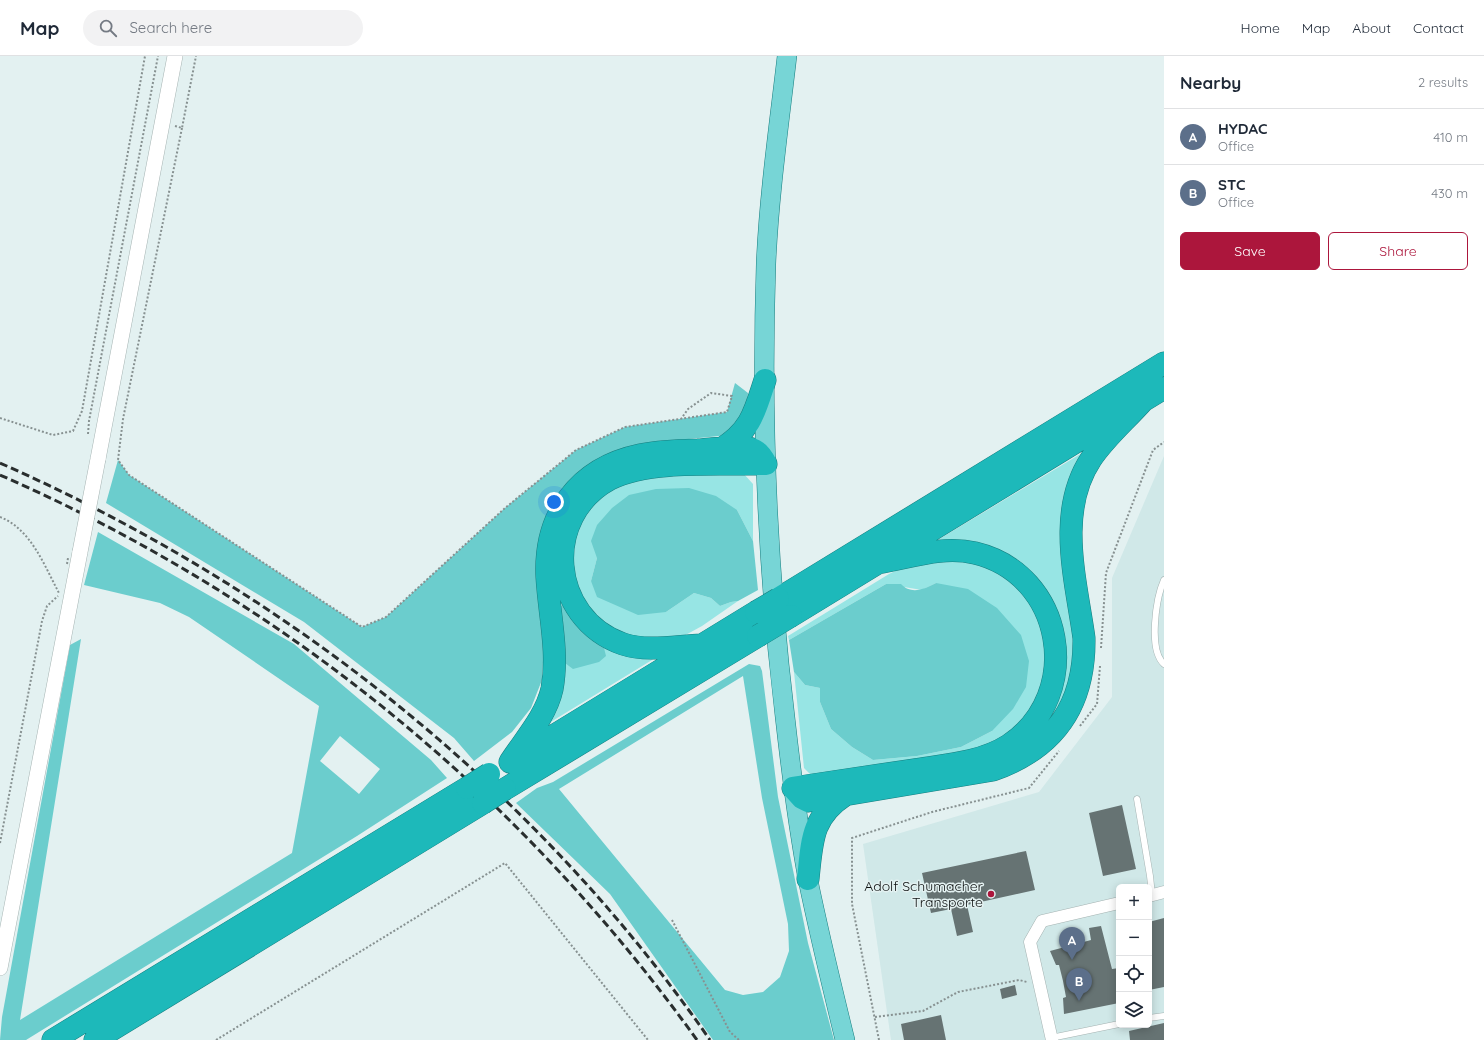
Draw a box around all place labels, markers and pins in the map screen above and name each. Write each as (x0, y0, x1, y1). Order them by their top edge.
place label: Adolf Schumacher Transporte (864, 877, 984, 911)
marker: Adolf Schumacher Transporte (986, 889, 996, 899)
pin: A (1059, 927, 1085, 960)
pin: B (1066, 968, 1092, 1001)

